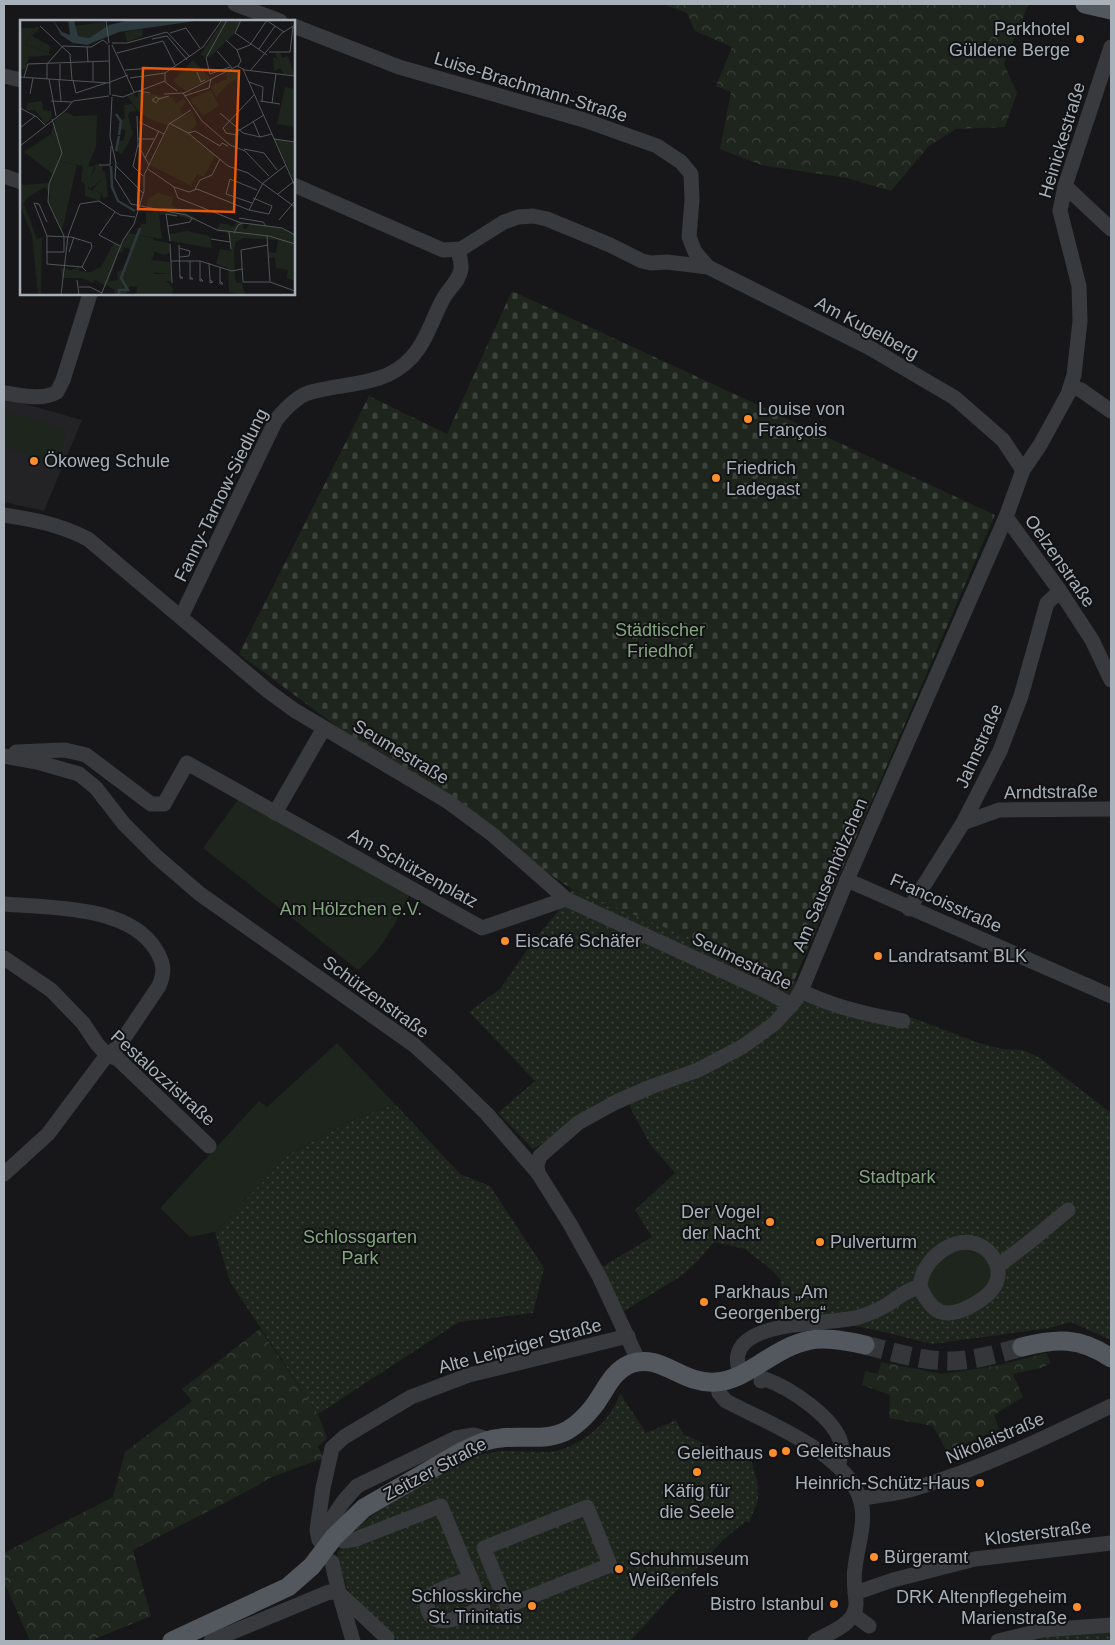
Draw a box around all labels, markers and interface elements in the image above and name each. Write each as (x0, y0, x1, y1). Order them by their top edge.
place label: Parkhotel Güldene Berge (949, 19, 1070, 60)
inset map (20, 20, 295, 295)
marker: Parkhotel Güldene Berge (1074, 33, 1086, 45)
street label: Luise-Brachmann-Straße (432, 48, 630, 126)
street label: Heinickestraße (1035, 80, 1089, 200)
street label: Am Kugelberg (812, 292, 922, 364)
place label: Louise von François (758, 399, 845, 440)
street label: Fanny-Tarnow-Siedlung (170, 405, 272, 585)
marker: Louise von François (742, 413, 754, 425)
place label: Ökoweg Schule (44, 451, 170, 471)
marker: Ökoweg Schule (28, 455, 40, 467)
place label: Friedrich Ladegast (726, 458, 800, 499)
marker: Friedrich Ladegast (710, 472, 722, 484)
street label: Oelzenstraße (1021, 511, 1099, 611)
park label: Städtischer Friedhof (615, 620, 705, 661)
street label: Jahnstraße (952, 701, 1006, 791)
street label: Seumestraße (350, 716, 452, 788)
street label: Arndtstraße (1004, 781, 1098, 803)
street label: Am Sausenhölzchen (789, 795, 871, 955)
street label: Am Schützenplatz (345, 824, 481, 912)
street label: Francoisstraße (887, 869, 1005, 937)
park label: Am Hölzchen e.V. (280, 899, 422, 919)
street label: Seumestraße (689, 928, 795, 994)
place label: Eiscafé Schäfer (515, 931, 641, 951)
marker: Eiscafé Schäfer (499, 935, 511, 947)
place label: Landratsamt BLK (888, 946, 1027, 966)
marker: Landratsamt BLK (872, 950, 884, 962)
street label: Schützenstraße (319, 952, 433, 1042)
street label: Pestalozzistraße (107, 1026, 219, 1130)
park label: Stadtpark (858, 1167, 937, 1187)
place label: Der Vogel der Nacht (681, 1202, 760, 1243)
marker: Der Vogel der Nacht (764, 1216, 776, 1228)
park label: Schlossgarten Park (303, 1227, 417, 1268)
place label: Pulverturm (830, 1232, 917, 1252)
marker: Pulverturm (814, 1236, 826, 1248)
place label: Parkhaus „Am Georgenberg“ (714, 1282, 828, 1323)
marker: Parkhaus „Am Georgenberg“ (698, 1296, 710, 1308)
street label: Alte Leipziger Straße (436, 1315, 604, 1377)
street label: Nikolaistraße (943, 1408, 1047, 1468)
street label: Zeitzer Straße (380, 1433, 490, 1505)
place label: Geleitshaus (796, 1441, 891, 1461)
place label: Geleithaus (677, 1443, 763, 1463)
marker: Geleitshaus (780, 1445, 792, 1457)
marker: Geleithaus (767, 1447, 779, 1459)
marker: Käfig für die Seele (691, 1466, 703, 1478)
place label: Heinrich-Schütz-Haus (795, 1473, 970, 1493)
marker: Heinrich-Schütz-Haus (974, 1477, 986, 1489)
place label: Käfig für die Seele (659, 1481, 735, 1522)
street label: Klosterstraße (984, 1517, 1092, 1549)
place label: Bürgeramt (884, 1547, 968, 1567)
place label: Schuhmuseum Weißenfels (629, 1549, 749, 1590)
marker: Bürgeramt (868, 1551, 880, 1563)
marker: Schuhmuseum Weißenfels (613, 1563, 625, 1575)
place label: Schlosskirche St. Trinitatis (411, 1586, 522, 1627)
place label: DRK Altenpflegeheim Marienstraße (896, 1587, 1067, 1628)
place label: Bistro Istanbul (710, 1594, 824, 1614)
marker: Bistro Istanbul (828, 1598, 840, 1610)
marker: Schlosskirche St. Trinitatis (526, 1600, 538, 1612)
marker: DRK Altenpflegeheim Marienstraße (1071, 1601, 1083, 1613)

